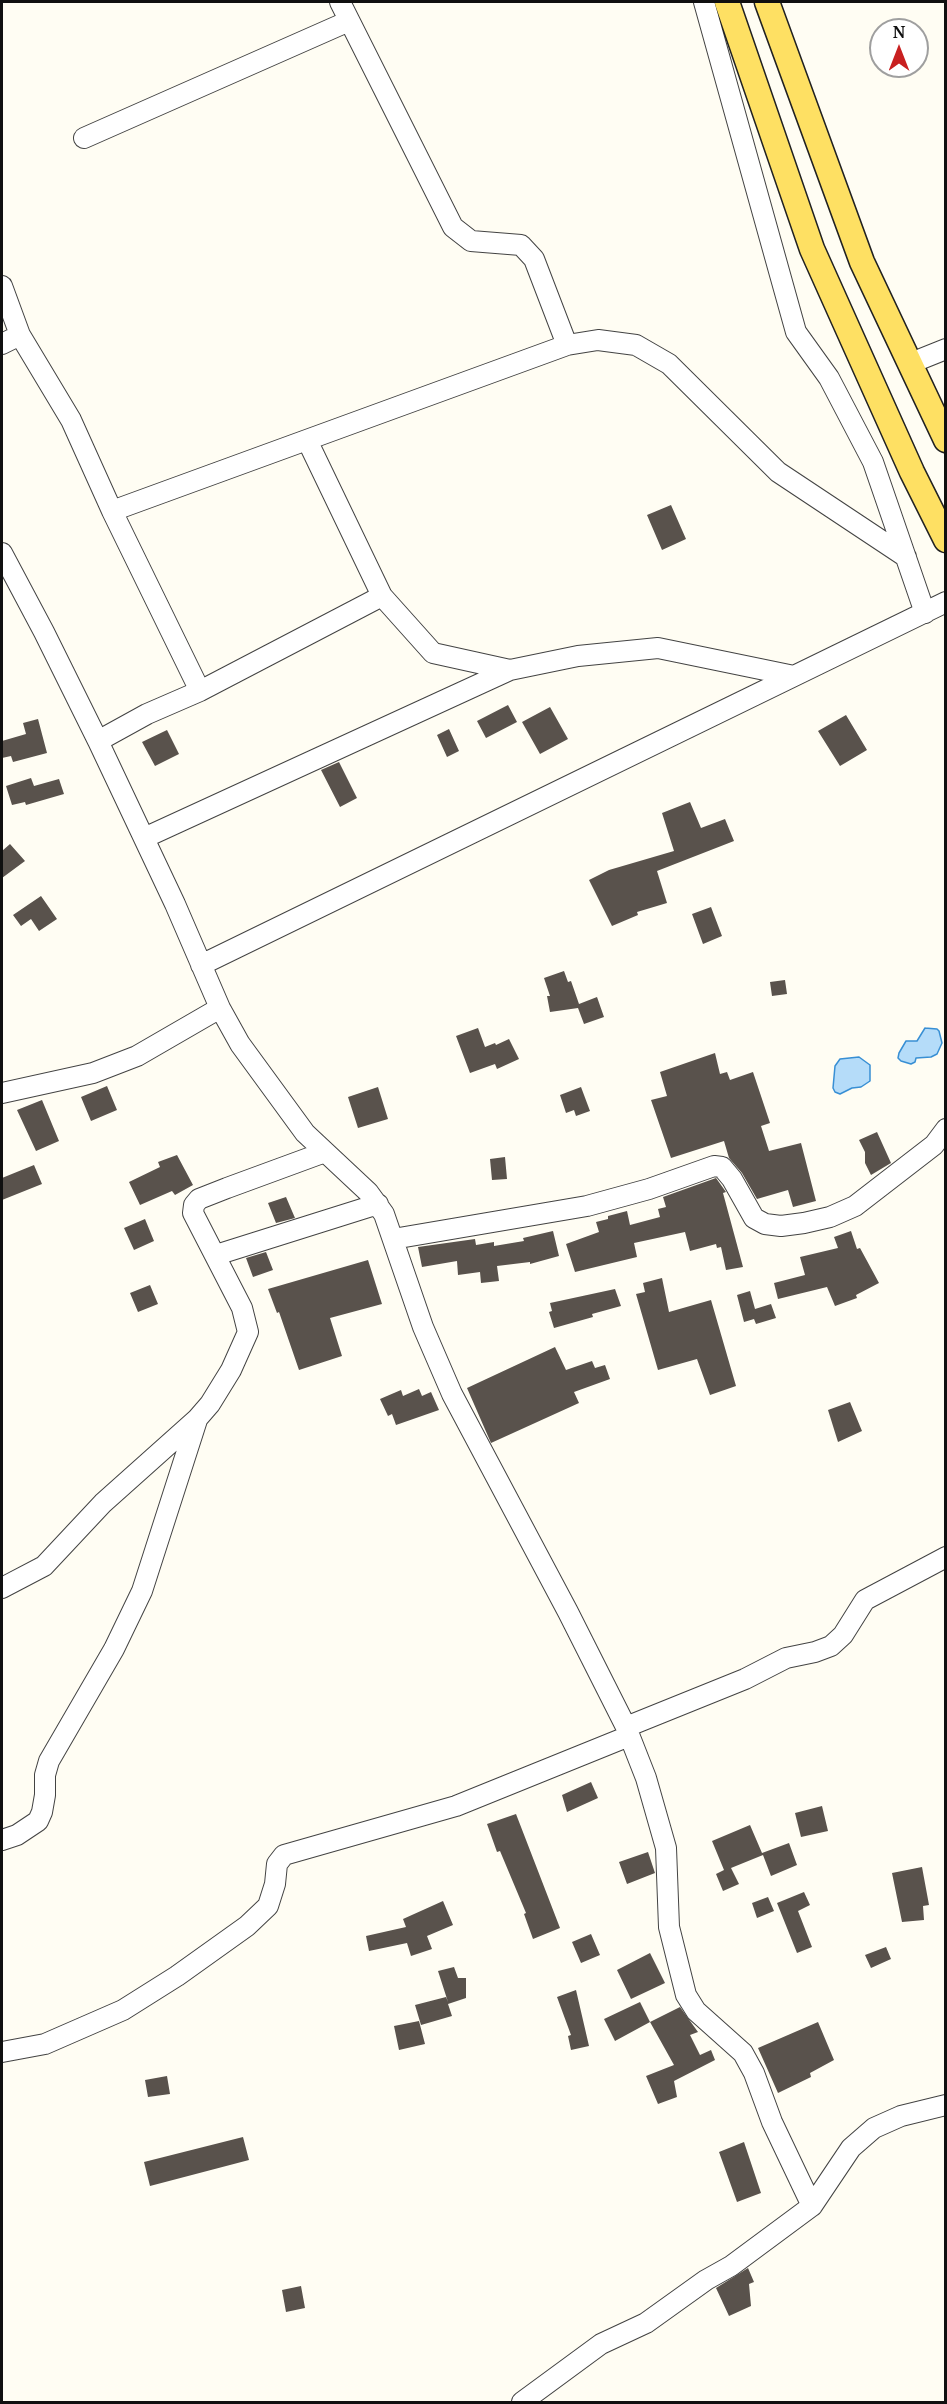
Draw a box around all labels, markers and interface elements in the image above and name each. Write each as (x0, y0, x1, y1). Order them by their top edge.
north arrow (869, 18, 929, 78)
text: N (893, 21, 905, 43)

